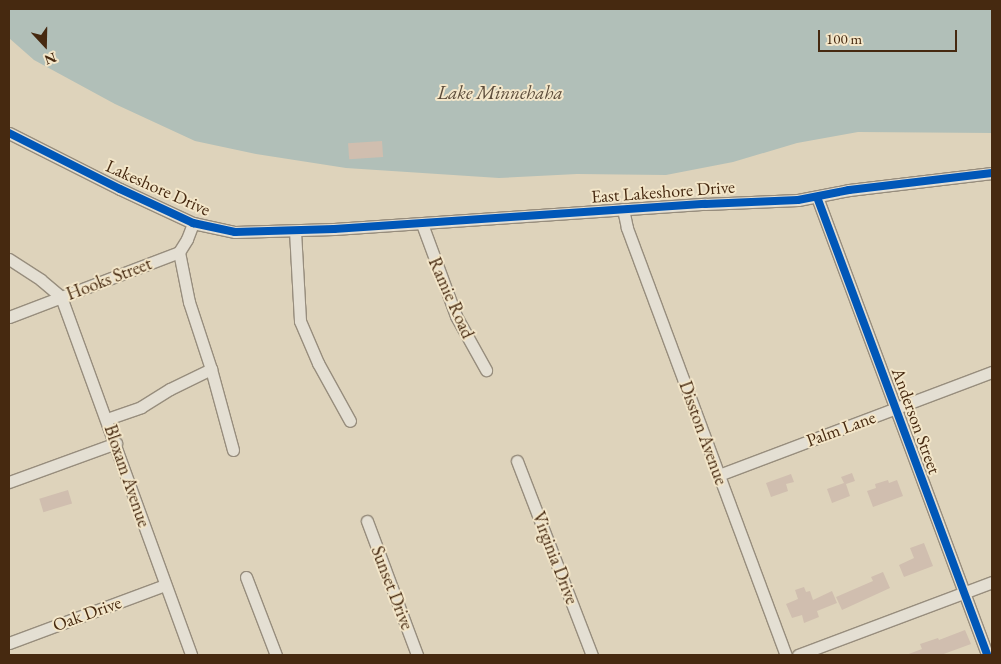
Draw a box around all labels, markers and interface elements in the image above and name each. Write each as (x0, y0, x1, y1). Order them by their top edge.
north arrow (20, 20, 70, 70)
scale bar (821, 20, 960, 52)
text: 100 m (826, 29, 862, 48)
text: N (42, 49, 59, 69)
water label: Lake Minnehaha (437, 82, 563, 104)
street label: Lakeshore Drive (102, 155, 214, 221)
street label: East Lakeshore Drive (590, 176, 736, 208)
street label: Hooks Street (63, 253, 155, 305)
street label: Ramie Road (423, 254, 479, 342)
street label: Anderson Street (887, 365, 945, 477)
street label: Disston Avenue (674, 378, 732, 488)
street label: Palm Lane (803, 406, 879, 452)
street label: Bloxam Avenue (99, 422, 155, 530)
street label: Virginia Drive (527, 509, 583, 607)
street label: Sunset Drive (366, 543, 418, 633)
street label: Oak Drive (50, 592, 124, 636)

